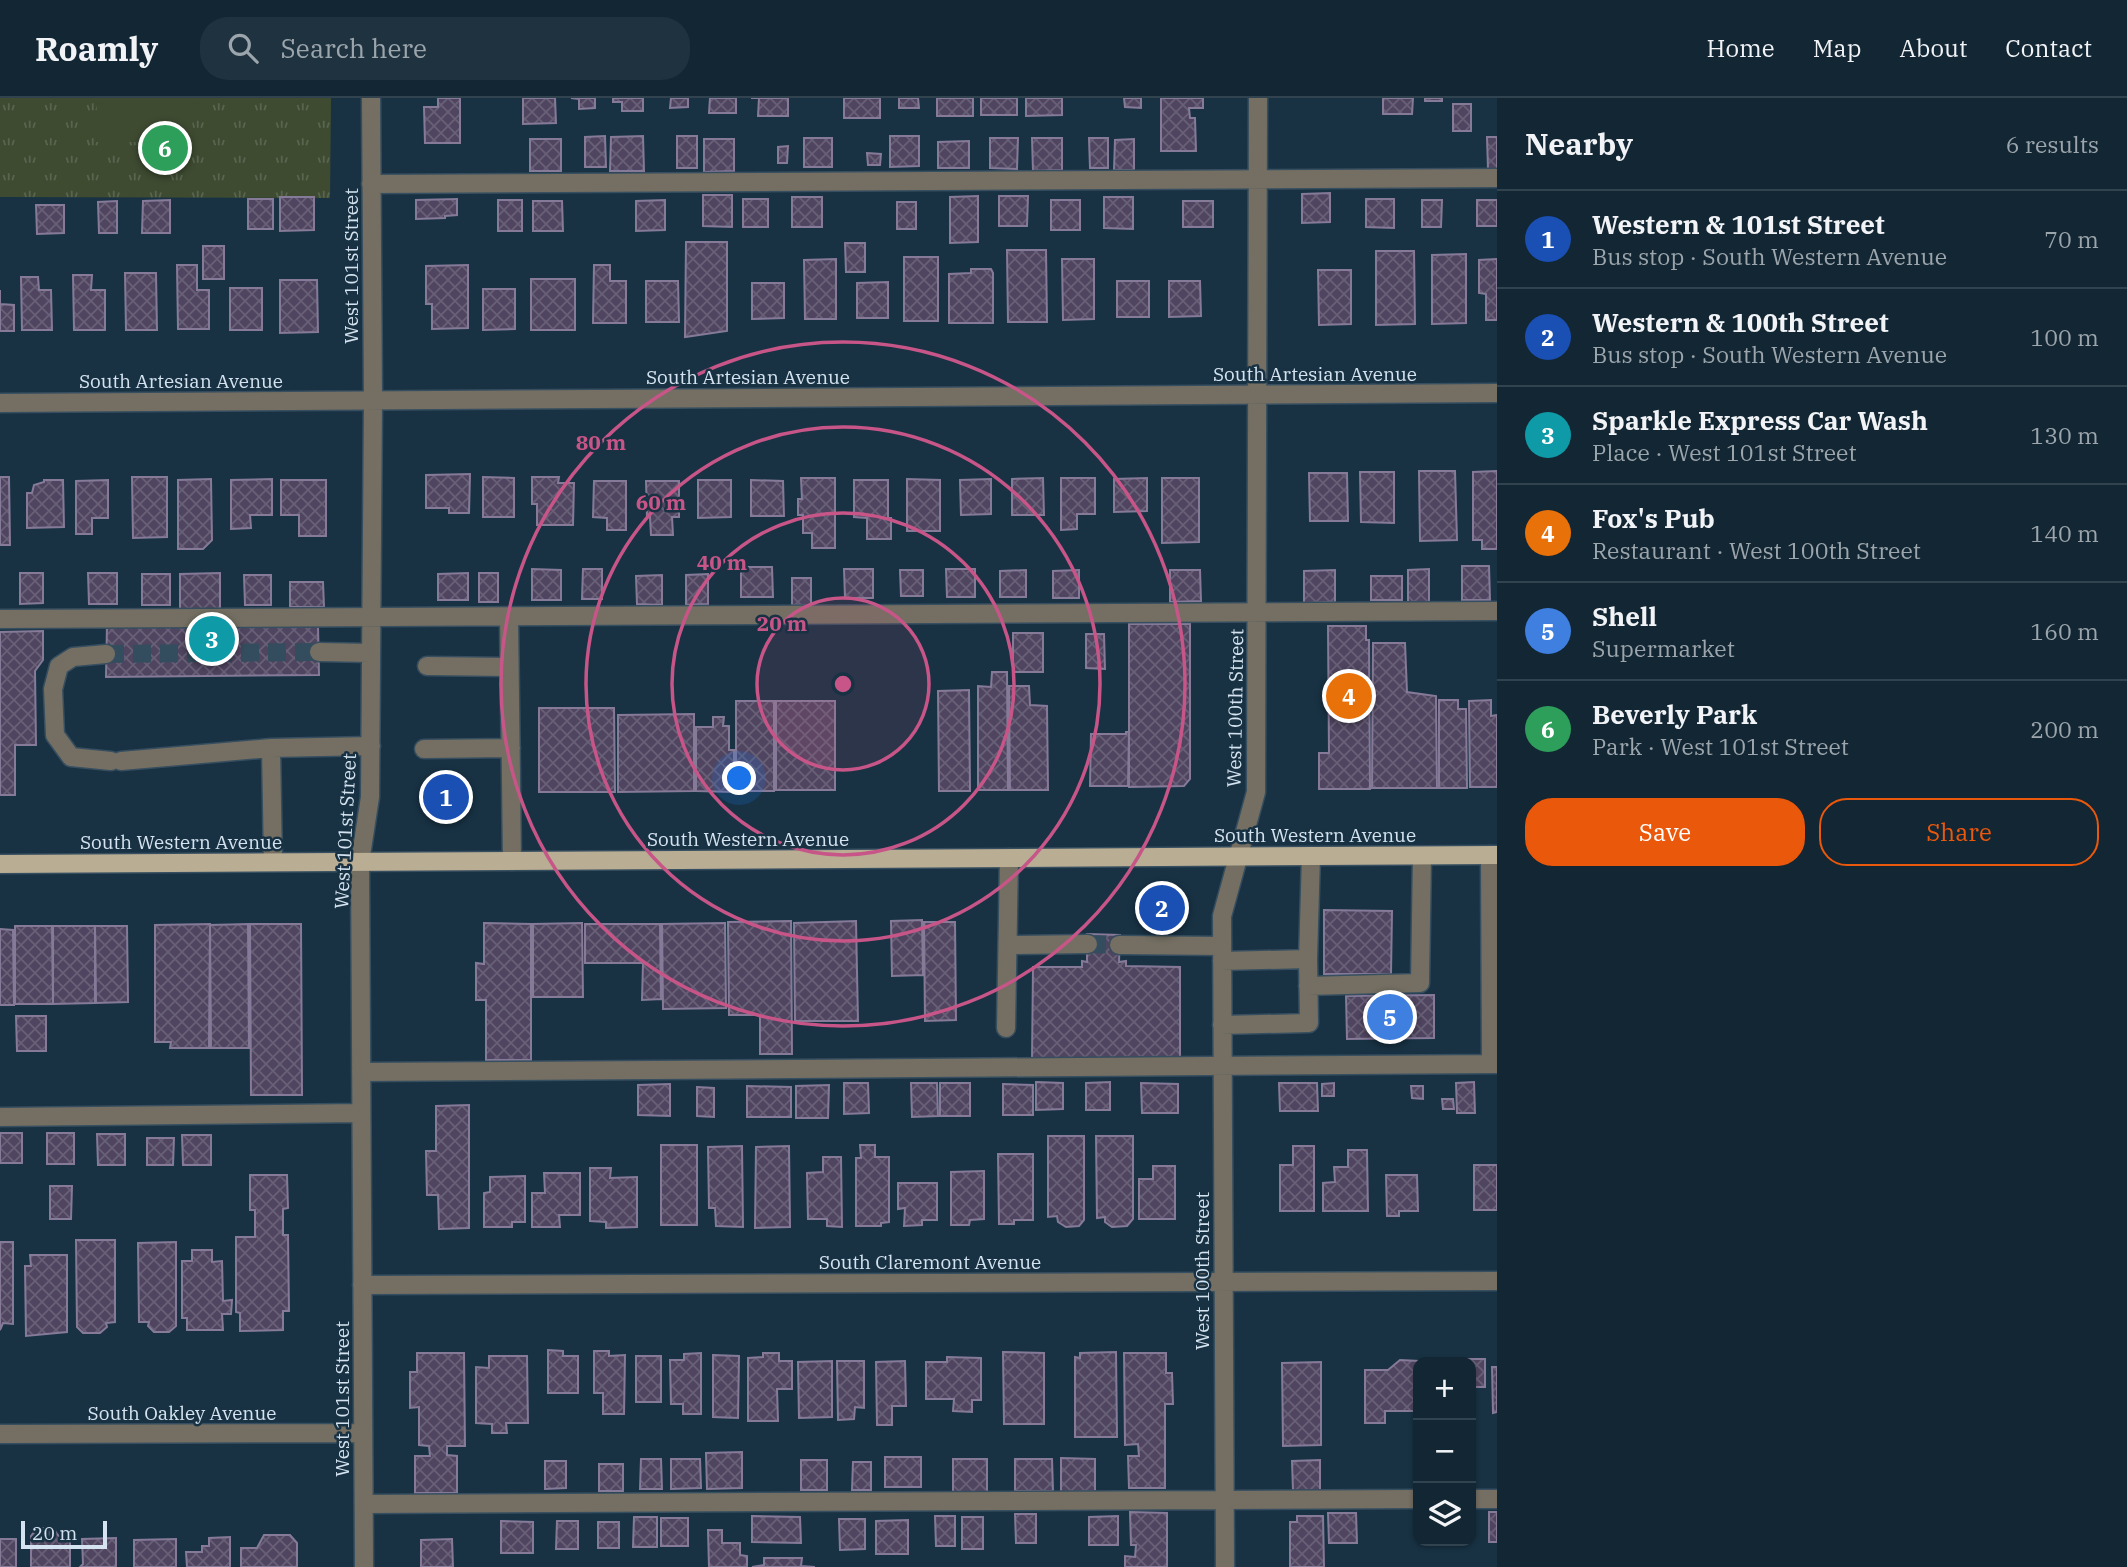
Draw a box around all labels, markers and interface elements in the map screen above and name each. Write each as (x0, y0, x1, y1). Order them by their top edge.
search box (200, 17, 690, 80)
text: Roamly (35, 27, 158, 70)
icon: search (224, 29, 262, 67)
text: Search here (280, 31, 427, 65)
text: Home (1707, 32, 1775, 64)
text: Map (1813, 32, 1861, 64)
text: About (1899, 32, 1967, 64)
text: Contact (2005, 32, 2092, 64)
pin: 6 (142, 122, 188, 174)
text: Nearby (1525, 124, 1633, 163)
text: 6 results (2006, 129, 2099, 159)
street label: West 101st Street (339, 188, 363, 344)
text: Western & 101st Street (1592, 207, 1885, 241)
text: 1 (1541, 224, 1555, 254)
text: 70 m (2044, 224, 2099, 254)
text: Bus stop · South Western Avenue (1592, 241, 1947, 271)
text: Western & 100th Street (1592, 305, 1889, 339)
text: 2 (1541, 322, 1555, 352)
text: 100 m (2030, 322, 2099, 352)
text: Bus stop · South Western Avenue (1592, 339, 1947, 369)
street label: South Artesian Avenue (1213, 362, 1417, 386)
street label: South Artesian Avenue (646, 365, 850, 389)
street label: South Artesian Avenue (79, 369, 283, 393)
text: Sparkle Express Car Wash (1592, 403, 1928, 437)
text: 3 (1541, 420, 1555, 450)
text: 130 m (2030, 420, 2099, 450)
text: 80 m (576, 428, 626, 456)
text: Place · West 101st Street (1592, 437, 1857, 467)
text: 60 m (636, 488, 686, 516)
text: Fox's Pub (1592, 501, 1715, 535)
text: 4 (1541, 518, 1555, 548)
text: 140 m (2030, 518, 2099, 548)
text: Restaurant · West 100th Street (1592, 535, 1921, 565)
text: 40 m (697, 548, 747, 576)
text: Shell (1592, 599, 1657, 633)
text: 20 m (757, 609, 807, 637)
pin: 3 (189, 613, 235, 665)
text: 5 (1541, 616, 1555, 646)
text: 160 m (2030, 616, 2099, 646)
street label: West 100th Street (1222, 628, 1248, 787)
text: Supermarket (1592, 633, 1735, 663)
pin: 4 (1326, 670, 1372, 722)
centre of rings (831, 672, 855, 696)
text: Beverly Park (1592, 697, 1757, 731)
text: 6 (1541, 714, 1555, 744)
text: 200 m (2030, 714, 2099, 744)
text: Park · West 101st Street (1592, 731, 1849, 761)
street label: West 101st Street (329, 752, 361, 909)
your location (722, 761, 756, 795)
pin: 1 (423, 771, 469, 823)
button: Save (1525, 798, 1805, 866)
button: Share (1819, 798, 2099, 866)
street label: South Western Avenue (1214, 823, 1416, 847)
street label: South Western Avenue (647, 827, 849, 851)
street label: South Western Avenue (80, 830, 282, 854)
pin: 2 (1139, 882, 1185, 934)
pin: 5 (1367, 991, 1413, 1043)
street label: West 100th Street (1190, 1191, 1214, 1350)
street label: South Claremont Avenue (819, 1250, 1041, 1274)
street label: West 101st Street (330, 1321, 354, 1477)
map controls (1413, 1357, 1476, 1546)
button: + (1413, 1357, 1476, 1420)
street label: South Oakley Avenue (88, 1401, 276, 1425)
button: − (1413, 1420, 1476, 1483)
button: layers (1413, 1483, 1476, 1546)
scale bar (21, 1518, 107, 1550)
text: 20 m (32, 1521, 77, 1545)

